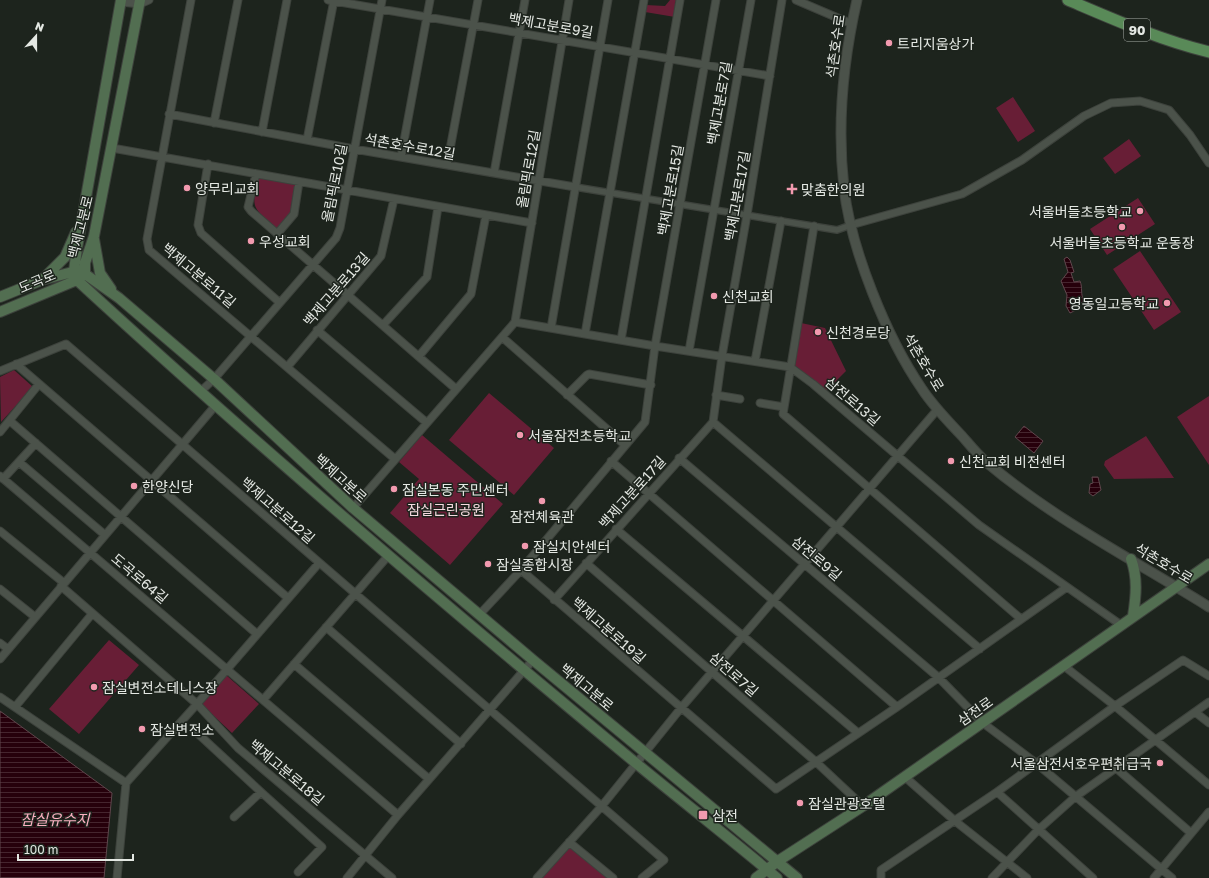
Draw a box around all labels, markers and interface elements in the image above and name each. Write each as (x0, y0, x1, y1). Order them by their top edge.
street label: 백제고분로9길 (507, 9, 595, 41)
street label: 석촌호수로 (822, 13, 848, 79)
north arrow (16, 16, 56, 56)
text: N (34, 19, 46, 34)
road number: 90 (1124, 19, 1150, 41)
place label: 트리지움상가 (897, 35, 974, 52)
marker: 트리지움상가 (884, 38, 894, 48)
street label: 백제고분로7길 (703, 60, 735, 146)
street label: 올림픽로12길 (513, 128, 543, 210)
street label: 석촌호수로12길 (363, 130, 457, 162)
street label: 올림픽로10길 (318, 142, 350, 224)
street label: 백제고분로15길 (654, 143, 686, 237)
street label: 백제고분로17길 (721, 149, 753, 243)
place label: 양무리교회 (195, 180, 259, 197)
place label: 맞춤한의원 (801, 181, 865, 198)
marker: 양무리교회 (182, 183, 192, 193)
marker: 맞춤한의원 (786, 183, 798, 195)
street label: 백제고분로 (64, 194, 96, 260)
place label: 서울버들초등학교 (1029, 203, 1132, 220)
marker: 서울버들초등학교 (1135, 206, 1145, 216)
marker: 서울버들초등학교 운동장 (1117, 222, 1127, 232)
place label: 우성교회 (259, 233, 311, 250)
place label: 서울버들초등학교 운동장 (1049, 234, 1195, 251)
marker: 우성교회 (246, 236, 256, 246)
street label: 백제고분로11길 (159, 239, 239, 311)
street label: 백제고분로13길 (299, 249, 373, 329)
street label: 도곡로 (16, 266, 58, 296)
place label: 신천교회 (722, 288, 774, 305)
marker: 신천교회 (709, 291, 719, 301)
place label: 영동일고등학교 (1069, 295, 1159, 312)
marker: 영동일고등학교 (1162, 298, 1172, 308)
place label: 신천경로당 (826, 324, 891, 341)
marker: 신천경로당 (813, 327, 823, 337)
street label: 석촌호수로 (900, 330, 948, 394)
street label: 삼전로13길 (822, 373, 884, 429)
place label: 서울잠전초등학교 (528, 427, 631, 444)
marker: 서울잠전초등학교 (515, 430, 525, 440)
street label: 백제고분로 (311, 450, 371, 506)
street label: 백제고분로17길 (595, 452, 669, 532)
place label: 신천교회 비전센터 (959, 453, 1066, 470)
marker: 신천교회 비전센터 (946, 456, 956, 466)
street label: 백제고분로12길 (238, 473, 318, 547)
place label: 한양신당 (142, 478, 194, 495)
marker: 한양신당 (129, 481, 139, 491)
place label: 잠실본동 주민센터 (402, 481, 509, 498)
marker: 잠실본동 주민센터 (389, 484, 399, 494)
marker: 잠전체육관 (537, 496, 547, 506)
park label: 잠실근린공원 (407, 501, 485, 518)
place label: 잠전체육관 (510, 508, 574, 525)
street label: 삼전로9길 (789, 532, 845, 584)
place label: 잠실치안센터 (533, 538, 610, 555)
street label: 석촌호수로 (1132, 539, 1196, 587)
marker: 잠실치안센터 (520, 541, 530, 551)
street label: 도곡로64길 (108, 549, 172, 607)
place label: 잠실종합시장 (496, 556, 573, 573)
marker: 잠실종합시장 (483, 559, 493, 569)
street label: 백제고분로19길 (569, 593, 649, 667)
street label: 삼전로7길 (706, 648, 762, 700)
street label: 백제고분로 (557, 660, 617, 714)
place label: 잠실변전소테니스장 (102, 679, 218, 696)
marker: 잠실변전소테니스장 (89, 682, 99, 692)
street label: 삼전로 (954, 693, 996, 729)
place label: 잠실변전소 (150, 721, 215, 738)
marker: 잠실변전소 (137, 724, 147, 734)
street label: 백제고분로18길 (246, 736, 328, 808)
place label: 서울삼전서호우편취급국 (1010, 755, 1152, 772)
marker: 서울삼전서호우편취급국 (1155, 758, 1165, 768)
place label: 잠실관광호텔 (808, 795, 885, 812)
marker: 잠실관광호텔 (795, 798, 805, 808)
place label: 삼전 (712, 807, 738, 824)
marker: 삼전 (697, 809, 709, 821)
water label: 잠실유수지 (20, 810, 91, 828)
scale bar (18, 836, 133, 862)
text: 100 m (24, 842, 58, 857)

